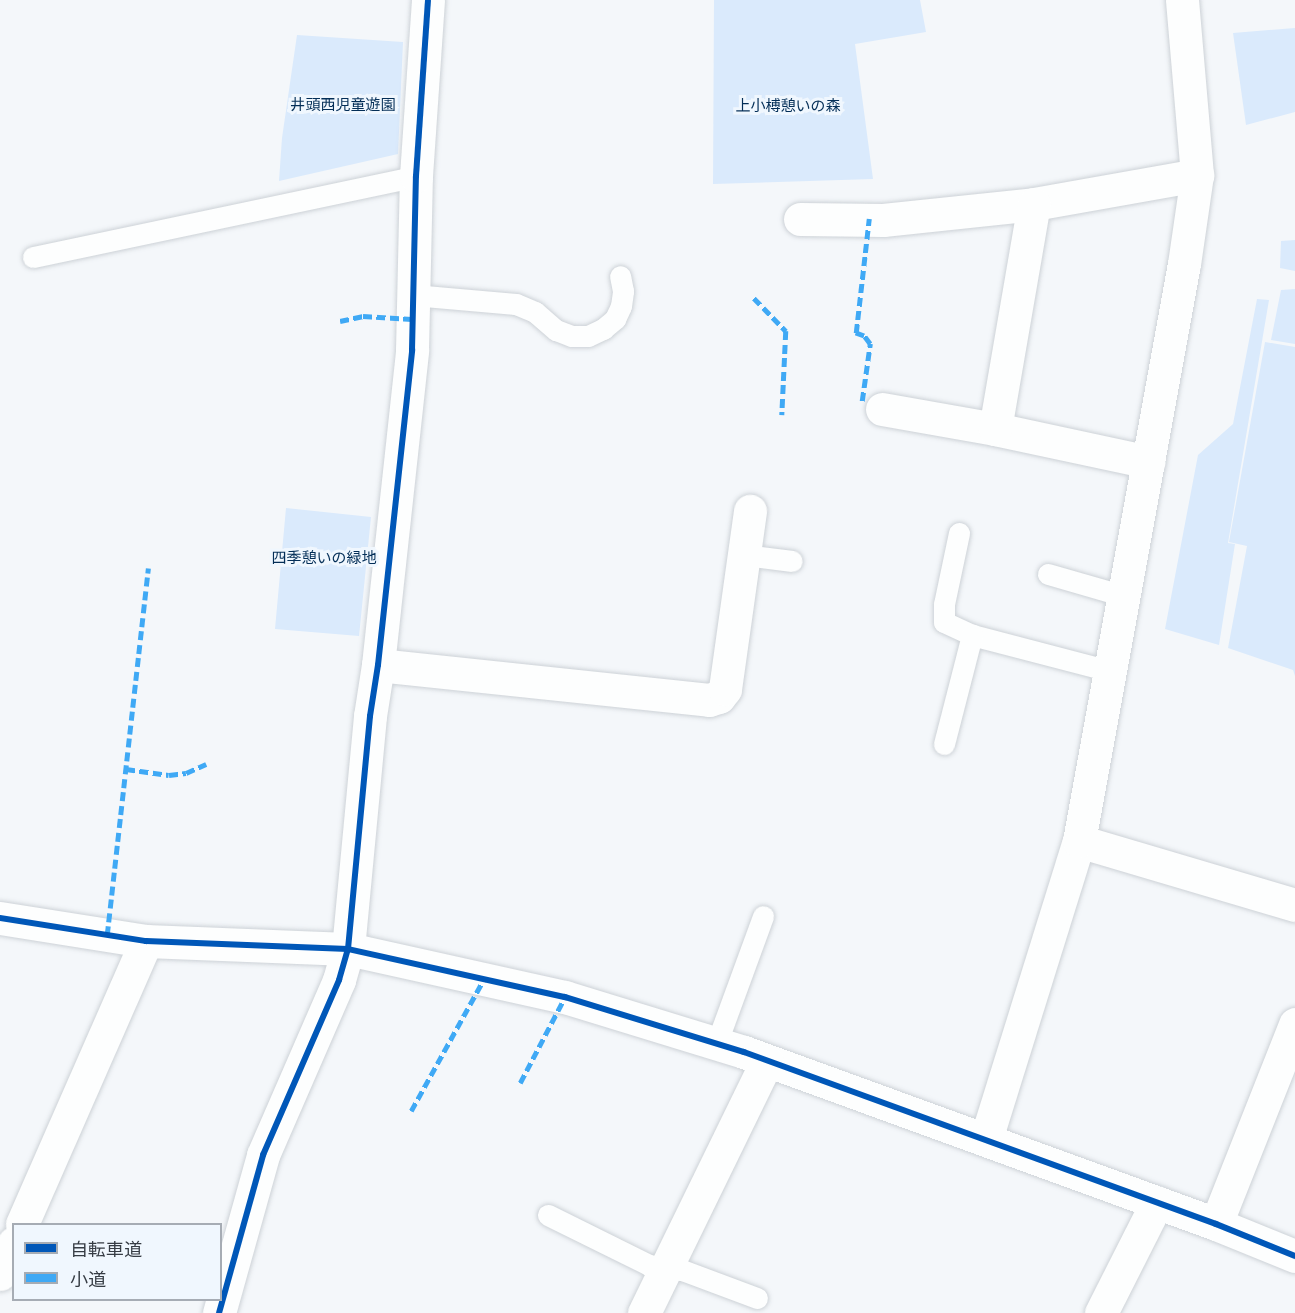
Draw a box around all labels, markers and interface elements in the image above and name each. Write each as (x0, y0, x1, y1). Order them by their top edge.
park label: 井頭西児童遊園 (291, 97, 395, 115)
park label: 上小榑憩いの森 (736, 98, 840, 116)
park label: 四季憩いの緑地 (272, 550, 376, 568)
legend (12, 1223, 222, 1301)
text: 自転車道 (70, 1238, 142, 1262)
text: 小道 (70, 1268, 106, 1292)

